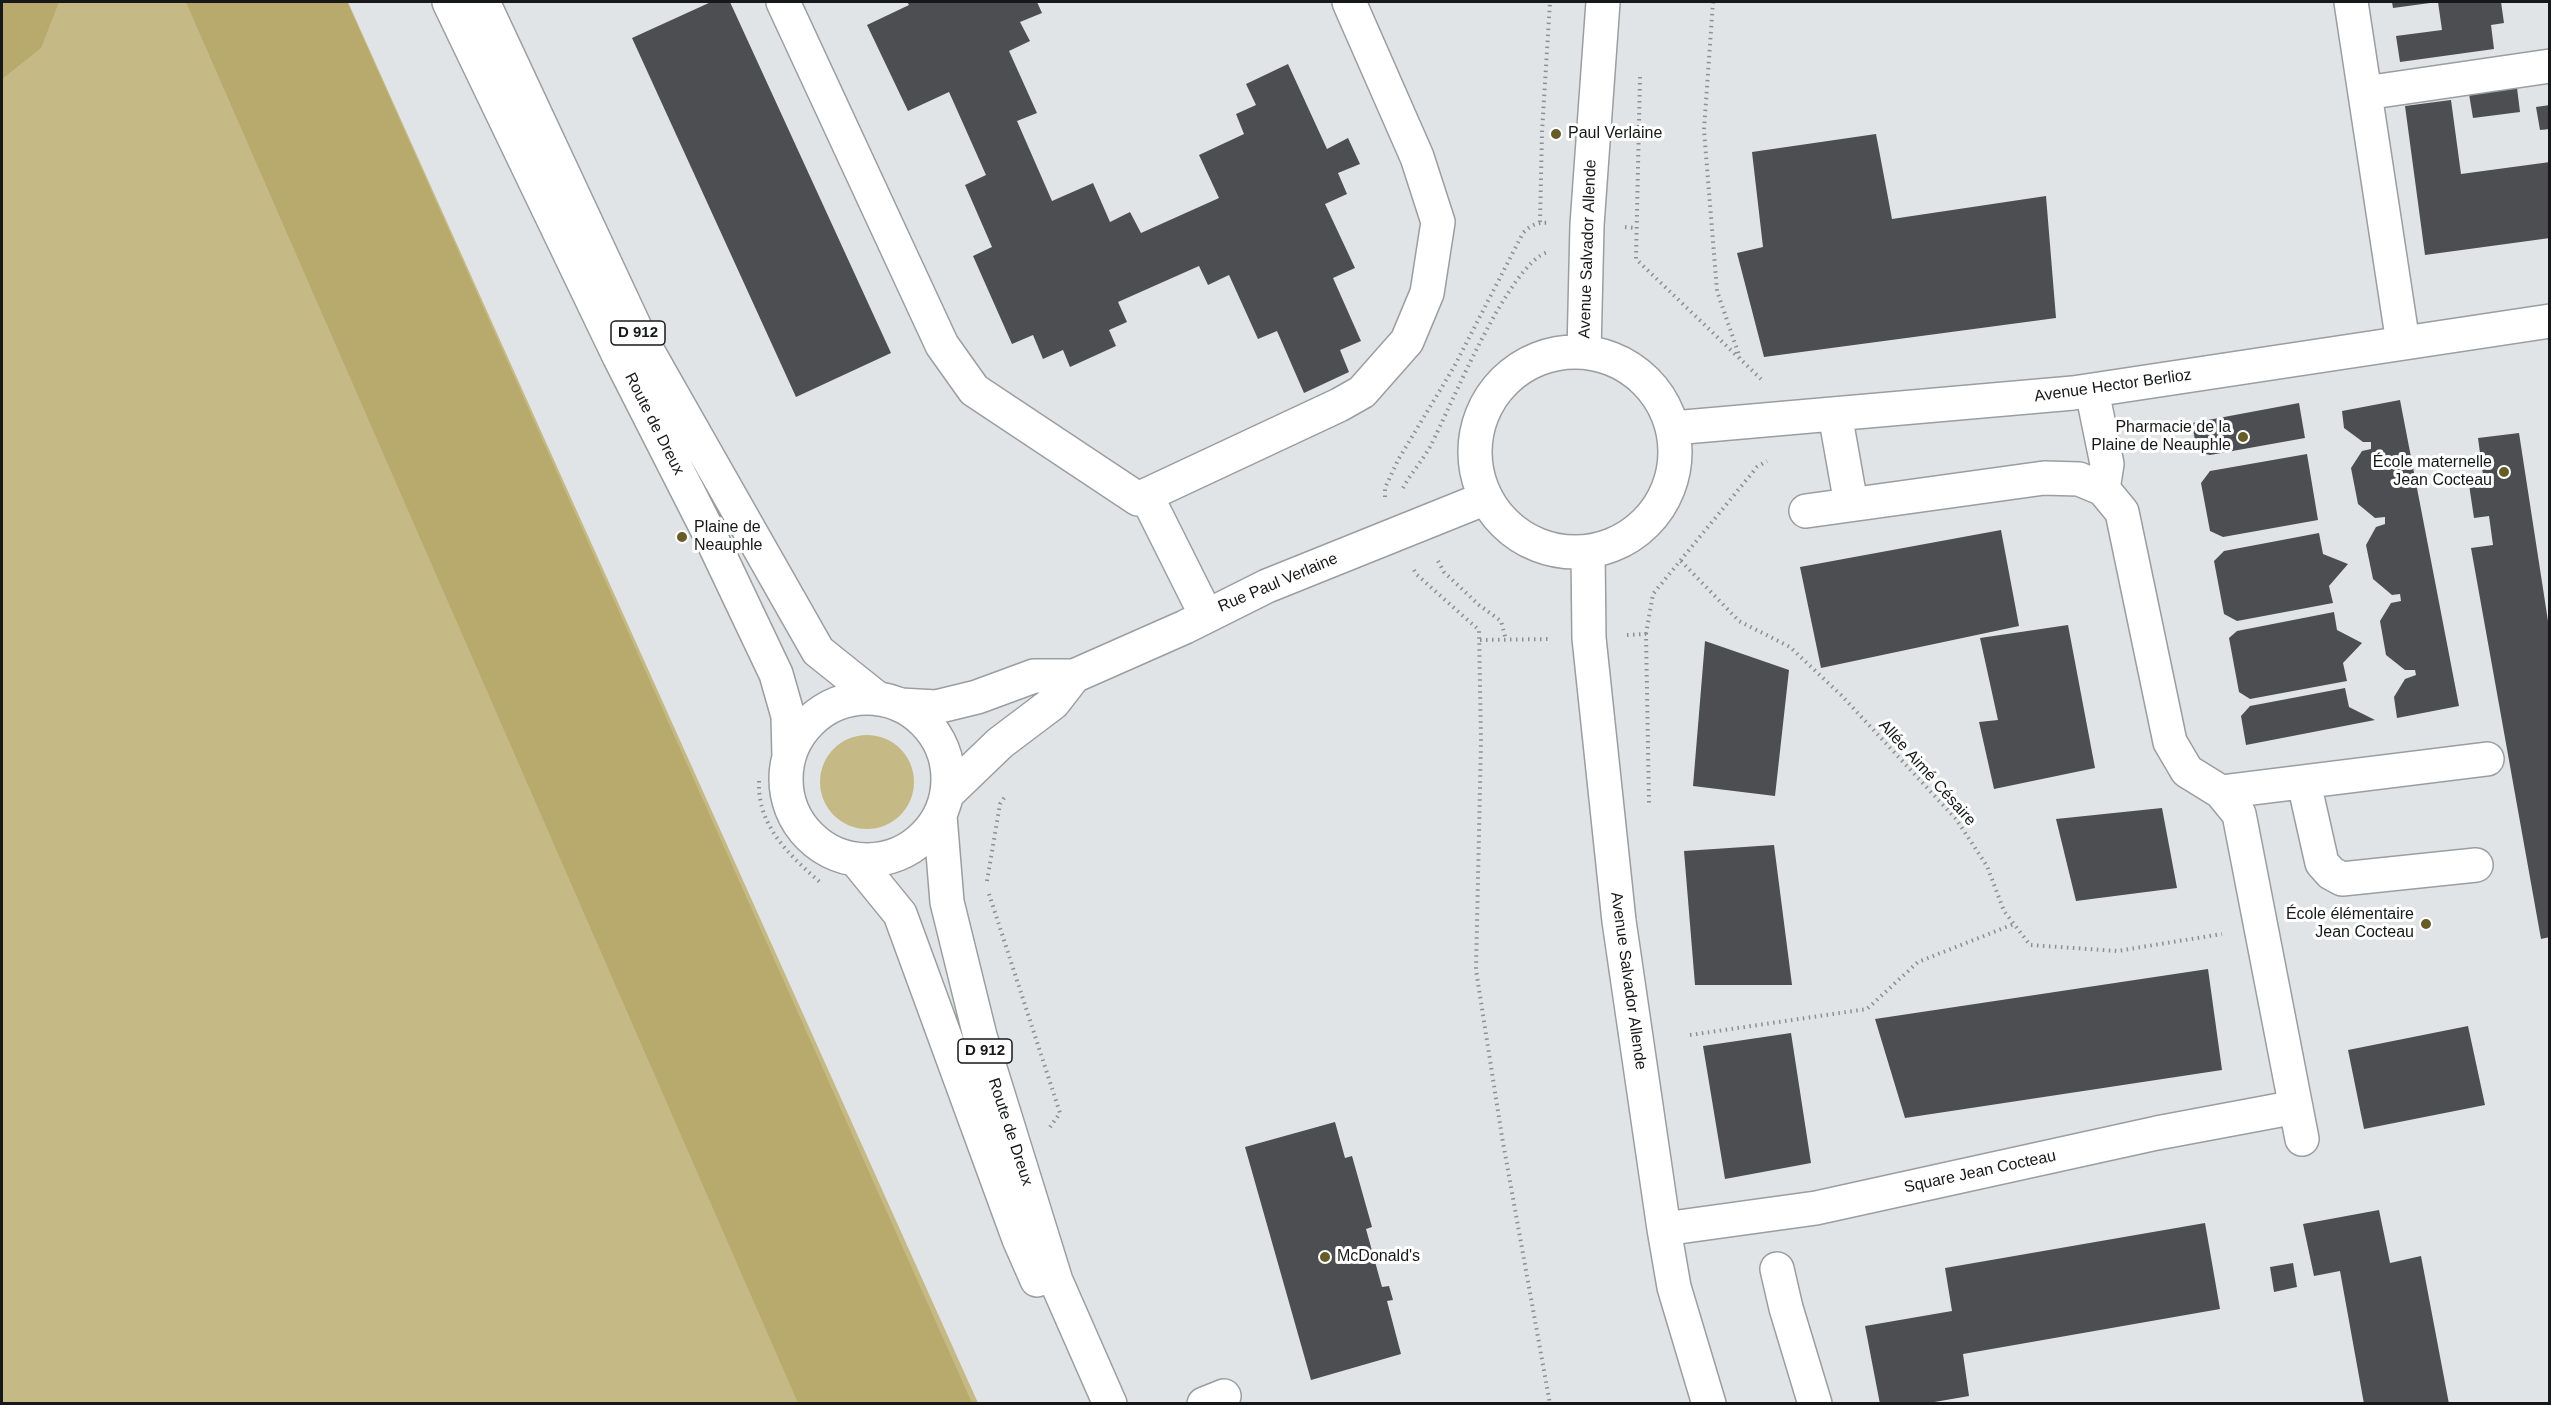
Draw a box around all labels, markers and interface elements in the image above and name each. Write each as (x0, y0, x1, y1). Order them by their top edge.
place label: Paul Verlaine (1568, 124, 1662, 144)
marker: Paul Verlaine (1549, 127, 1563, 141)
street label: Avenue Salvador Allende (1575, 159, 1601, 339)
road number: D 912 (611, 321, 665, 345)
street label: Avenue Hector Berlioz (2033, 365, 2193, 407)
street label: Route de Dreux (620, 370, 688, 478)
place label: Pharmacie de la Plaine de Neauphle (2091, 418, 2231, 456)
marker: Pharmacie de la Plaine de Neauphle (2236, 430, 2250, 444)
place label: École maternelle Jean Cocteau (2373, 453, 2492, 491)
marker: École maternelle Jean Cocteau (2497, 465, 2511, 479)
place label: Plaine de Neauphle (694, 518, 762, 556)
marker: Plaine de Neauphle (675, 530, 689, 544)
street label: Rue Paul Verlaine (1215, 549, 1341, 617)
street label: Allée Aimé Césaire (1874, 716, 1980, 830)
street label: Avenue Salvador Allende (1606, 891, 1650, 1071)
place label: École élémentaire Jean Cocteau (2286, 905, 2414, 943)
marker: École élémentaire Jean Cocteau (2419, 917, 2433, 931)
road number: D 912 (958, 1039, 1012, 1063)
street label: Route de Dreux (984, 1076, 1036, 1188)
street label: Square Jean Cocteau (1902, 1147, 2058, 1197)
place label: McDonald's (1337, 1247, 1420, 1267)
marker: McDonald's (1318, 1250, 1332, 1264)

